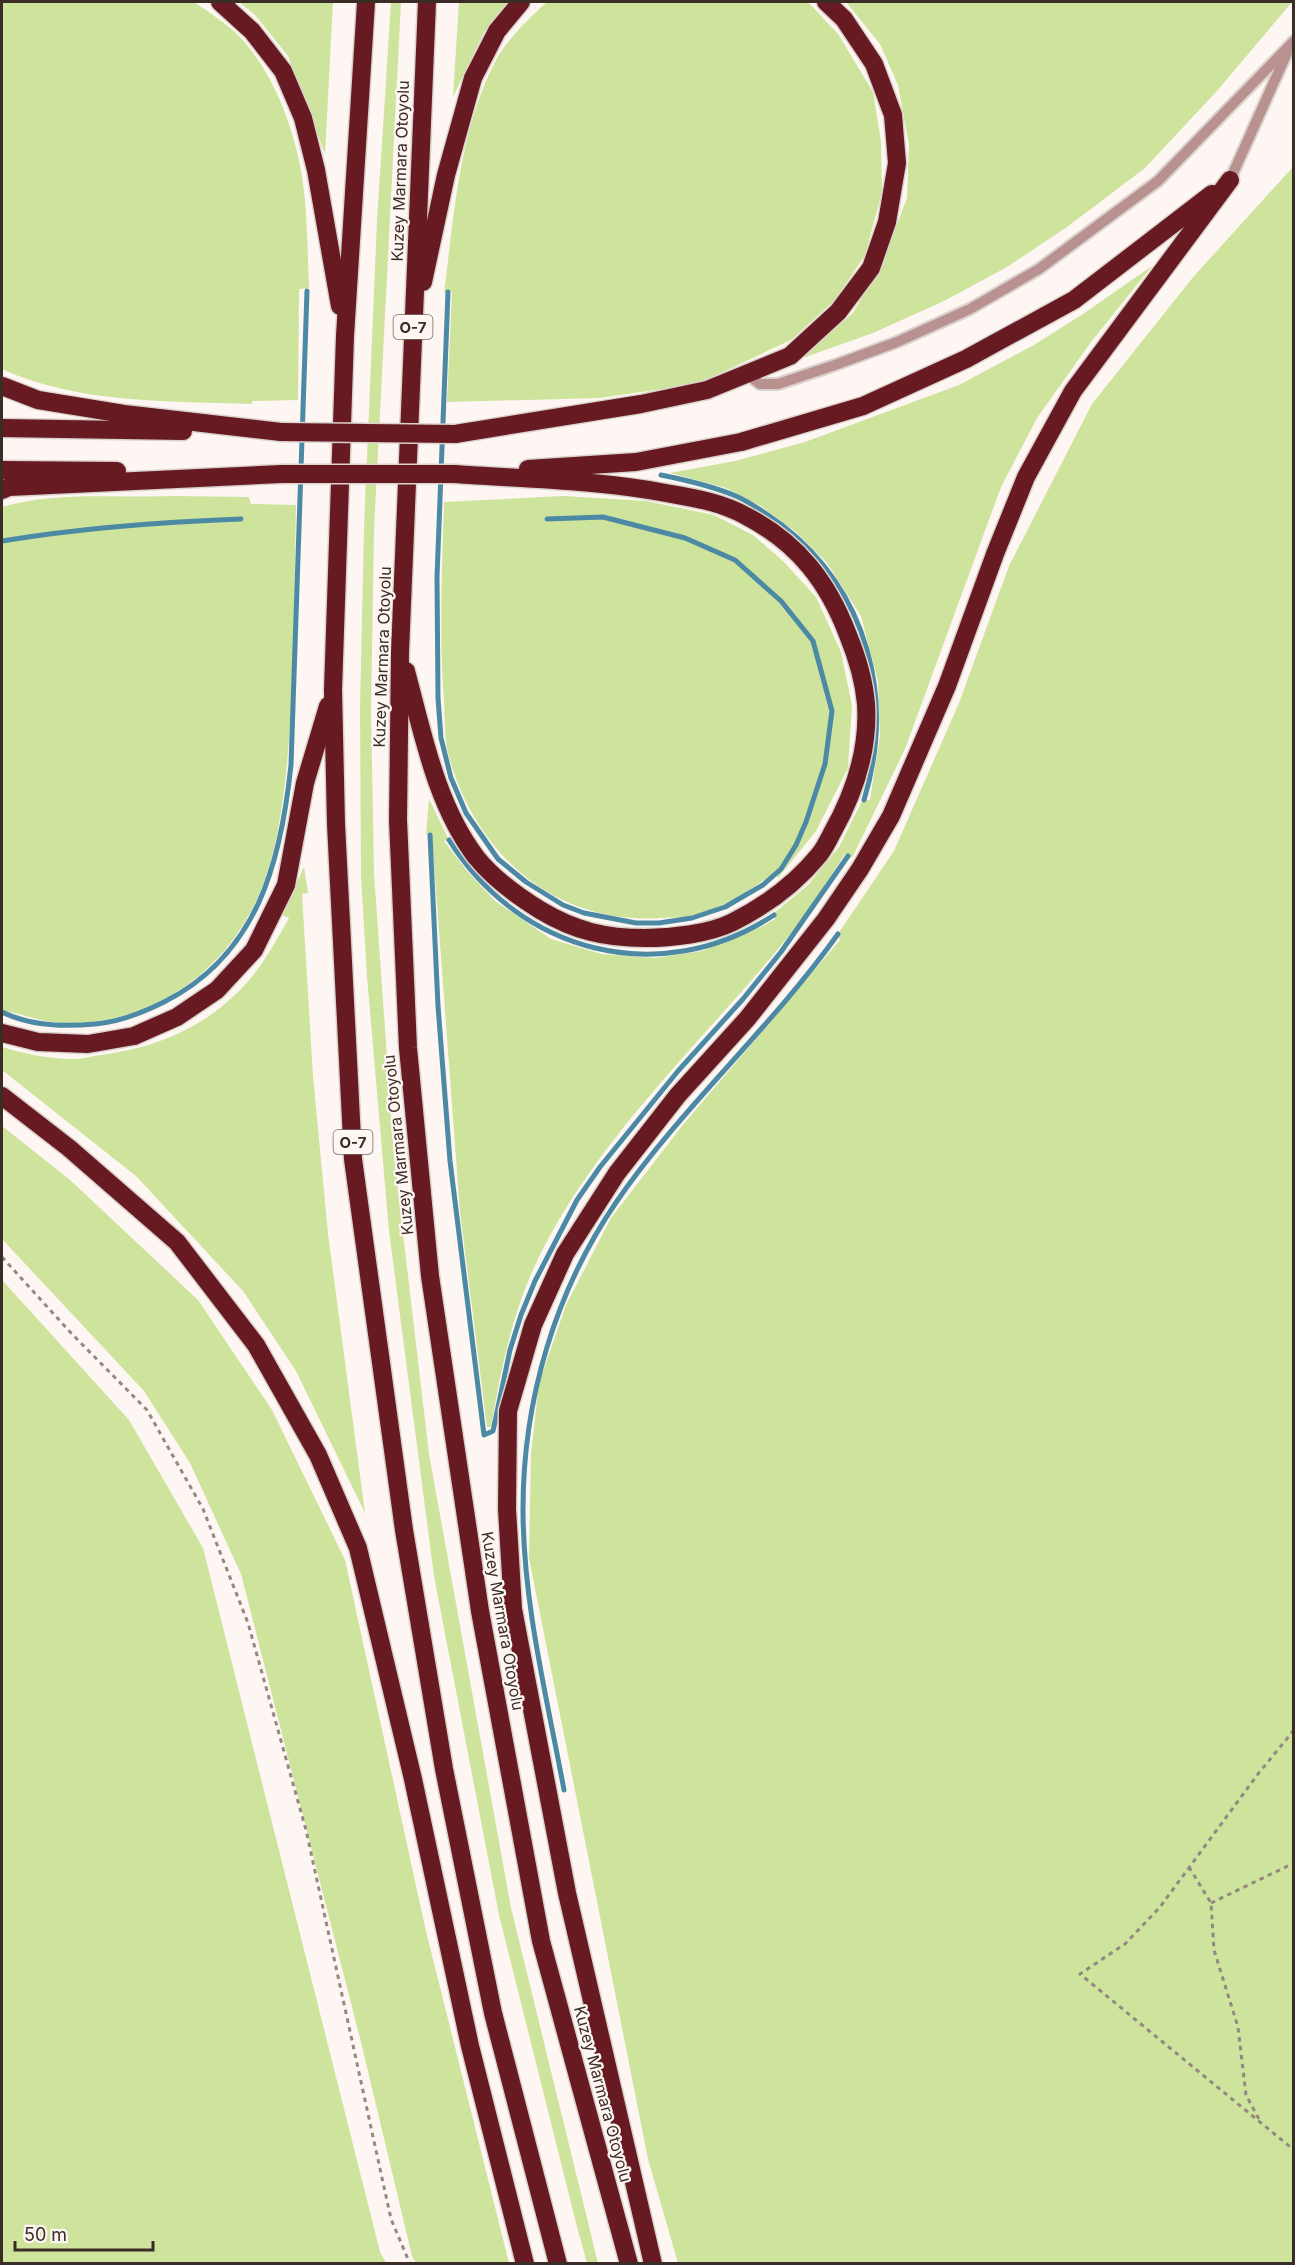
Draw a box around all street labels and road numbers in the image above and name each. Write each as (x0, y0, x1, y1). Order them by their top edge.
street label: Kuzey Marmara Otoyolu (387, 80, 413, 262)
road number: O-7 (394, 315, 432, 339)
street label: Kuzey Marmara Otoyolu (369, 566, 395, 748)
street label: Kuzey Marmara Otoyolu (379, 1054, 417, 1236)
road number: O-7 (334, 1130, 372, 1154)
street label: Kuzey Marmara Otoyolu (477, 1530, 529, 1712)
street label: Kuzey Marmara Otoyolu (570, 2004, 636, 2184)

